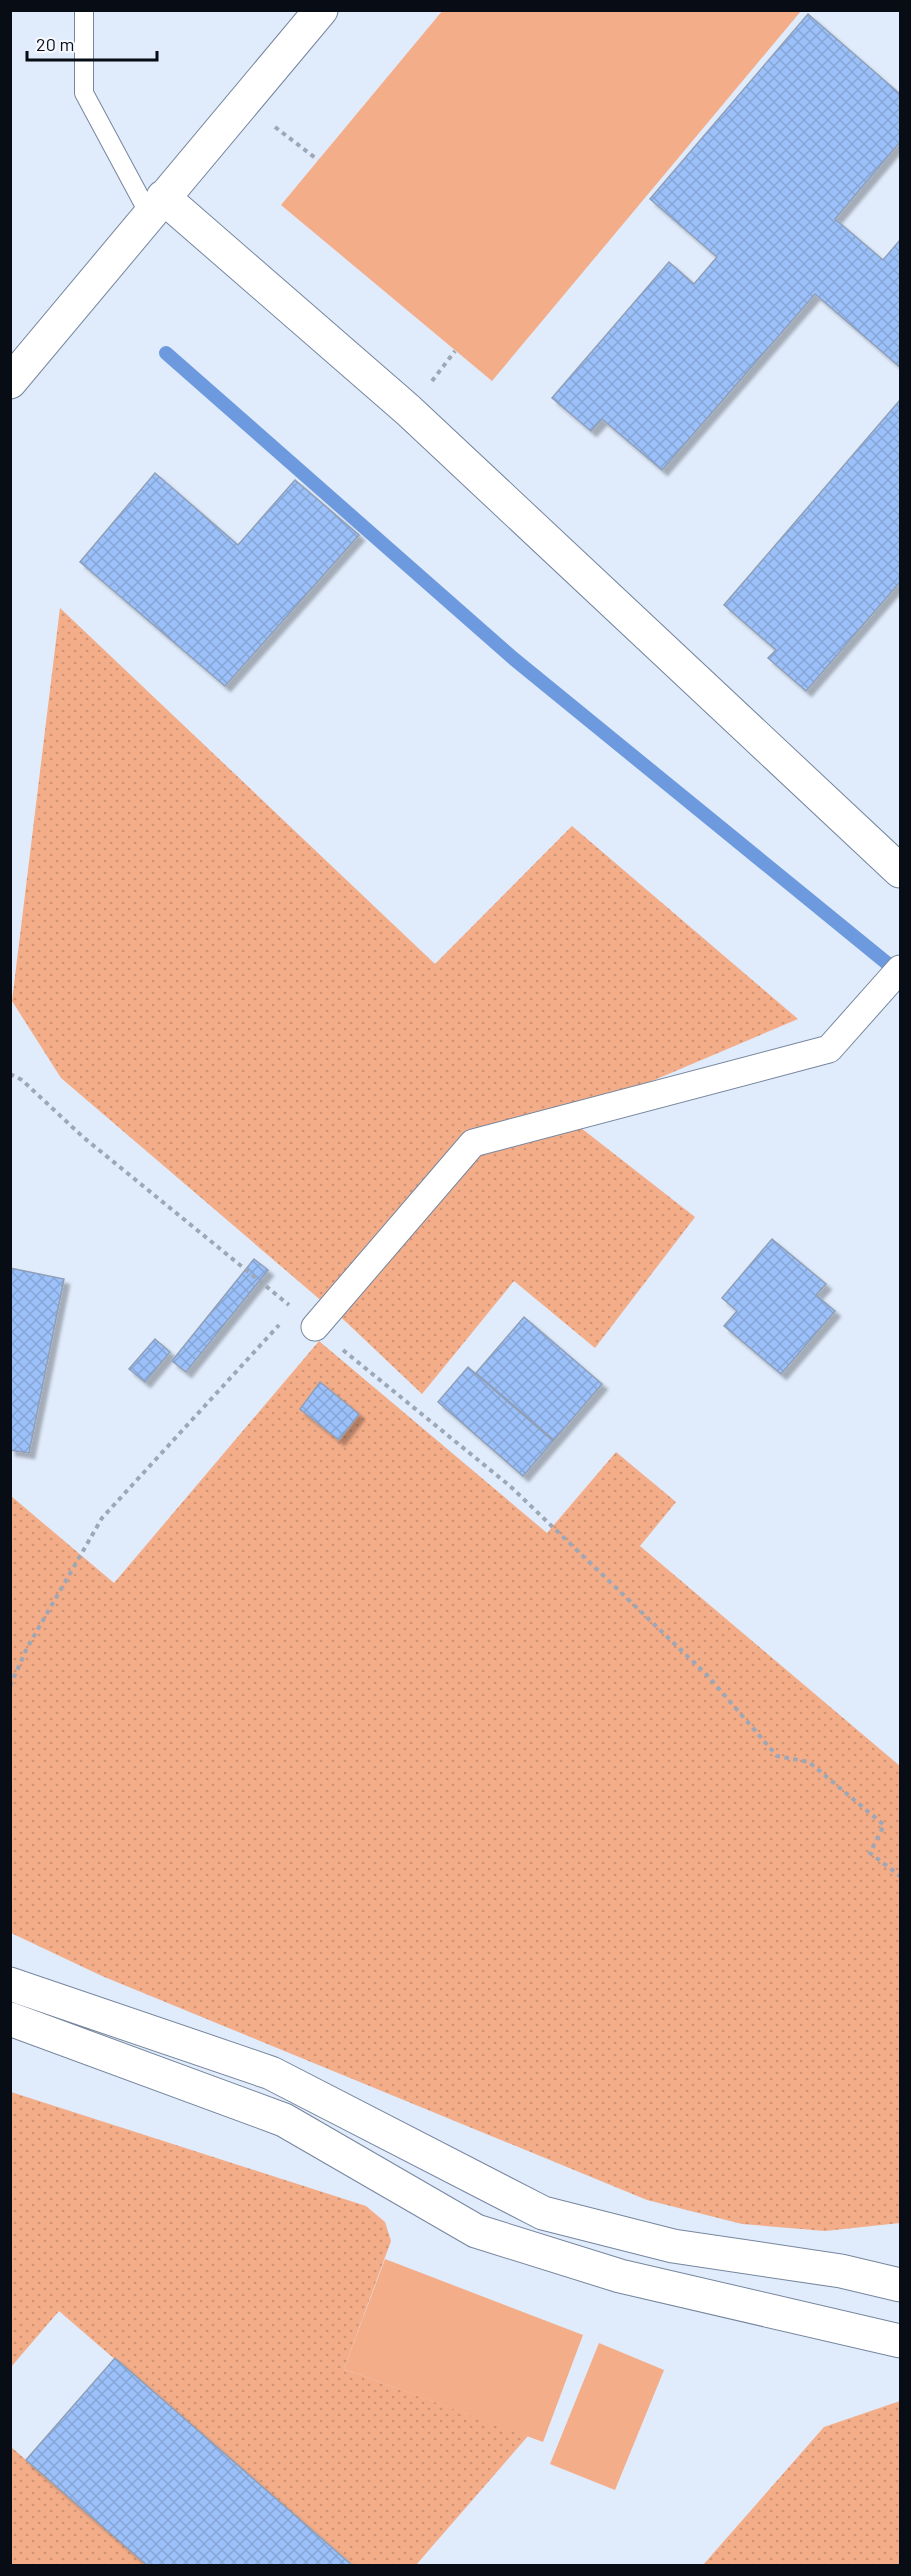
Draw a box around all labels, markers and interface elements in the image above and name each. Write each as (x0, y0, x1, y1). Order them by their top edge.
scale bar (27, 24, 158, 62)
text: 20 m (36, 33, 74, 55)

